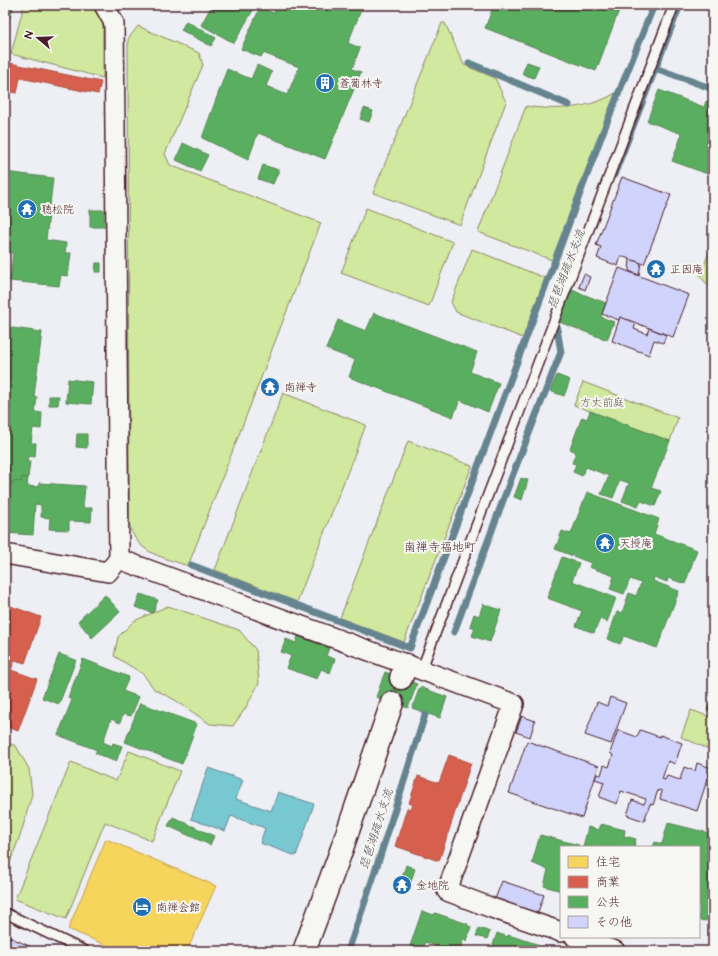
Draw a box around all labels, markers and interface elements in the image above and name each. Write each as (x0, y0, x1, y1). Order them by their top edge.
north arrow (18, 18, 58, 58)
text: N (22, 29, 37, 41)
building icon: 蒼蔔林寺 (314, 72, 336, 94)
place label: 蒼蔔林寺 (339, 77, 383, 90)
temple icon: 聴松院 (16, 198, 38, 220)
place label: 聴松院 (41, 203, 74, 216)
water label: 琵琶湖疏水支流 (544, 226, 589, 311)
temple icon: 正因庵 (645, 258, 667, 280)
place label: 正因庵 (670, 263, 703, 276)
temple icon: 南禅寺 (259, 376, 281, 398)
place label: 南禅寺 (284, 381, 317, 394)
park label: 方丈前庭 (580, 396, 624, 409)
temple icon: 天授庵 (594, 532, 616, 554)
place label: 天授庵 (619, 537, 652, 550)
district label: 南禅寺福地町 (404, 540, 476, 555)
water label: 琵琶湖疏水支流 (356, 786, 397, 871)
legend (560, 846, 700, 938)
text: 住宅 (596, 855, 620, 870)
temple icon: 金地院 (391, 874, 413, 896)
text: 商業 (596, 875, 620, 890)
place label: 金地院 (416, 879, 449, 892)
text: 公共 (596, 895, 620, 910)
hotel icon: 南禅会館 (131, 896, 153, 918)
place label: 南禅会館 (156, 901, 200, 914)
text: その他 (596, 915, 632, 930)

